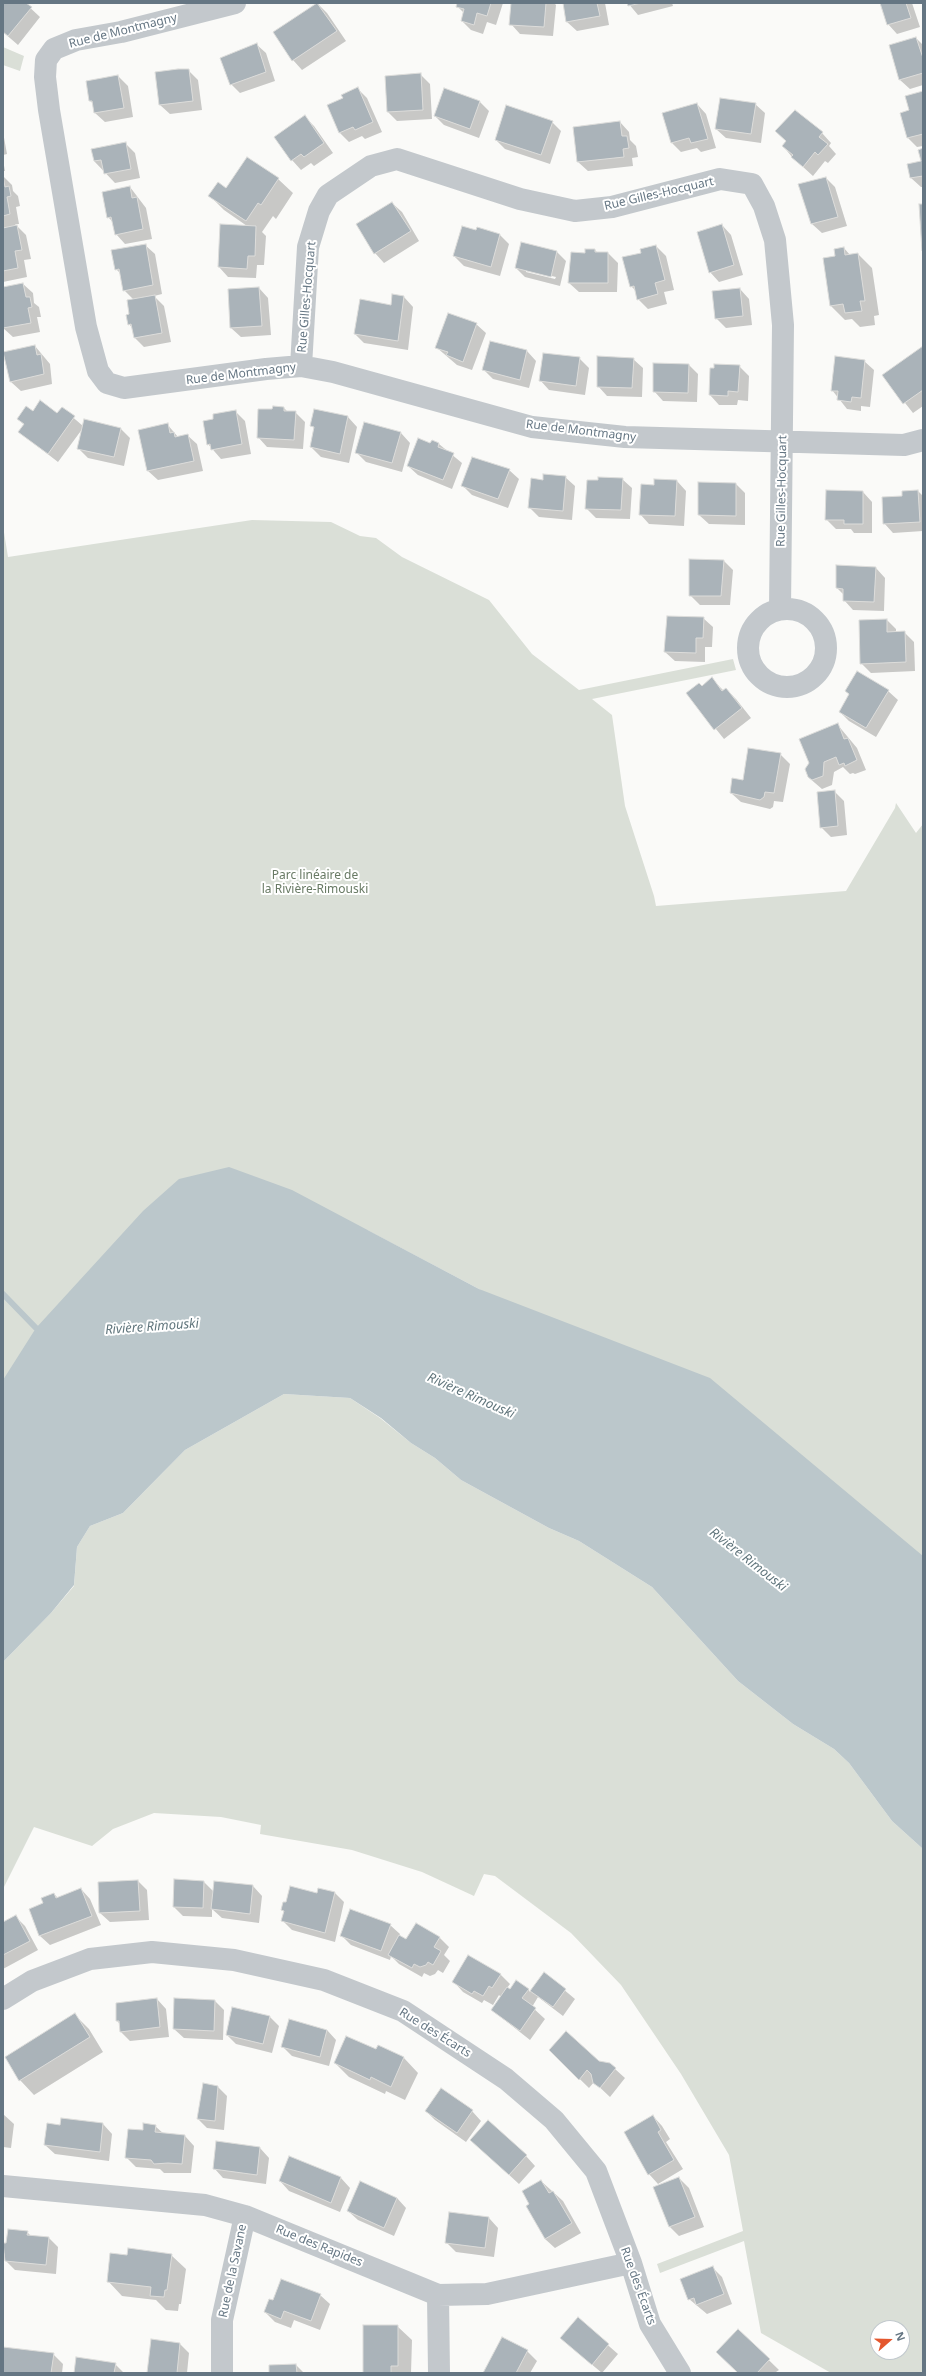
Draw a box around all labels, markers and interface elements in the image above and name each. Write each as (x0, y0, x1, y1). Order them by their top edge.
street label: Rue de Montmagny (68, 11, 178, 51)
street label: Rue Gilles-Hocquart (603, 174, 715, 214)
street label: Rue Gilles-Hocquart (295, 241, 319, 353)
street label: Rue de Montmagny (185, 360, 297, 388)
street label: Rue de Montmagny (525, 417, 637, 445)
street label: Rue Gilles-Hocquart (774, 435, 790, 547)
park label: Parc linéaire de la Rivière-Rimouski (262, 869, 368, 897)
water label: Rivière Rimouski (105, 1316, 199, 1338)
water label: Rivière Rimouski (425, 1370, 517, 1422)
water label: Rivière Rimouski (706, 1525, 790, 1595)
street label: Rue des Écarts (396, 2005, 474, 2061)
street label: Rue des Rapides (273, 2222, 365, 2270)
street label: Rue de la Savane (216, 2223, 250, 2319)
street label: Rue des Écarts (617, 2245, 659, 2327)
north arrow (870, 2320, 910, 2360)
text: N (892, 2329, 909, 2343)

